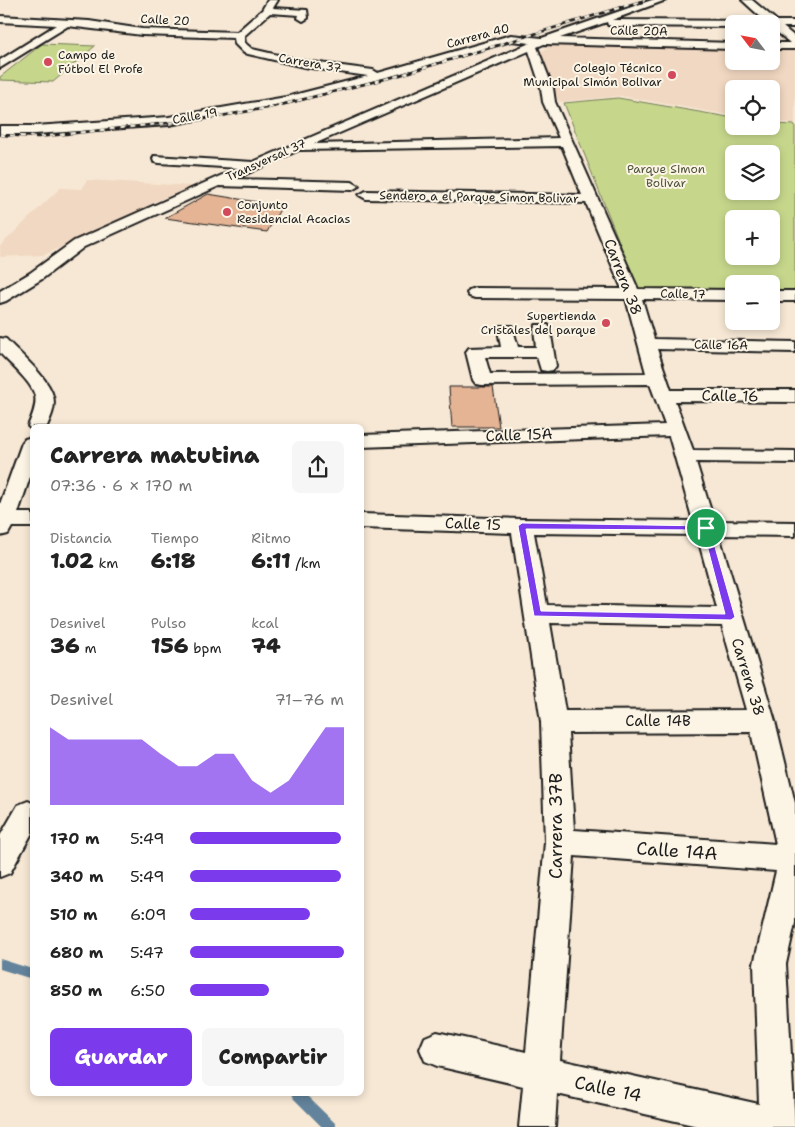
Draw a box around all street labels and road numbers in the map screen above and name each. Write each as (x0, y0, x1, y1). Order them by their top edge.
street label: Calle 20 (140, 11, 190, 29)
street label: Carrera 40 (445, 20, 511, 52)
street label: Calle 20A (610, 22, 668, 40)
street label: Carrera 37 (277, 50, 343, 76)
street label: Calle 19 (171, 104, 219, 128)
street label: Transversal 37 (223, 135, 309, 185)
street label: Sendero a el Parque Simon Bolivar (379, 187, 579, 207)
street label: Carrera 38 (599, 236, 647, 318)
street label: Calle 17 (660, 286, 706, 302)
street label: Calle 16A (694, 337, 748, 353)
street label: Calle 16 (701, 386, 759, 406)
street label: Calle 15A (485, 424, 553, 446)
street label: Calle 15 (445, 513, 501, 535)
street label: Carrera 38 (727, 636, 769, 718)
street label: Calle 14B (625, 711, 691, 731)
street label: Carrera 37B (544, 773, 568, 879)
street label: Calle 14A (636, 836, 718, 866)
street label: Calle 14 (572, 1070, 644, 1108)

